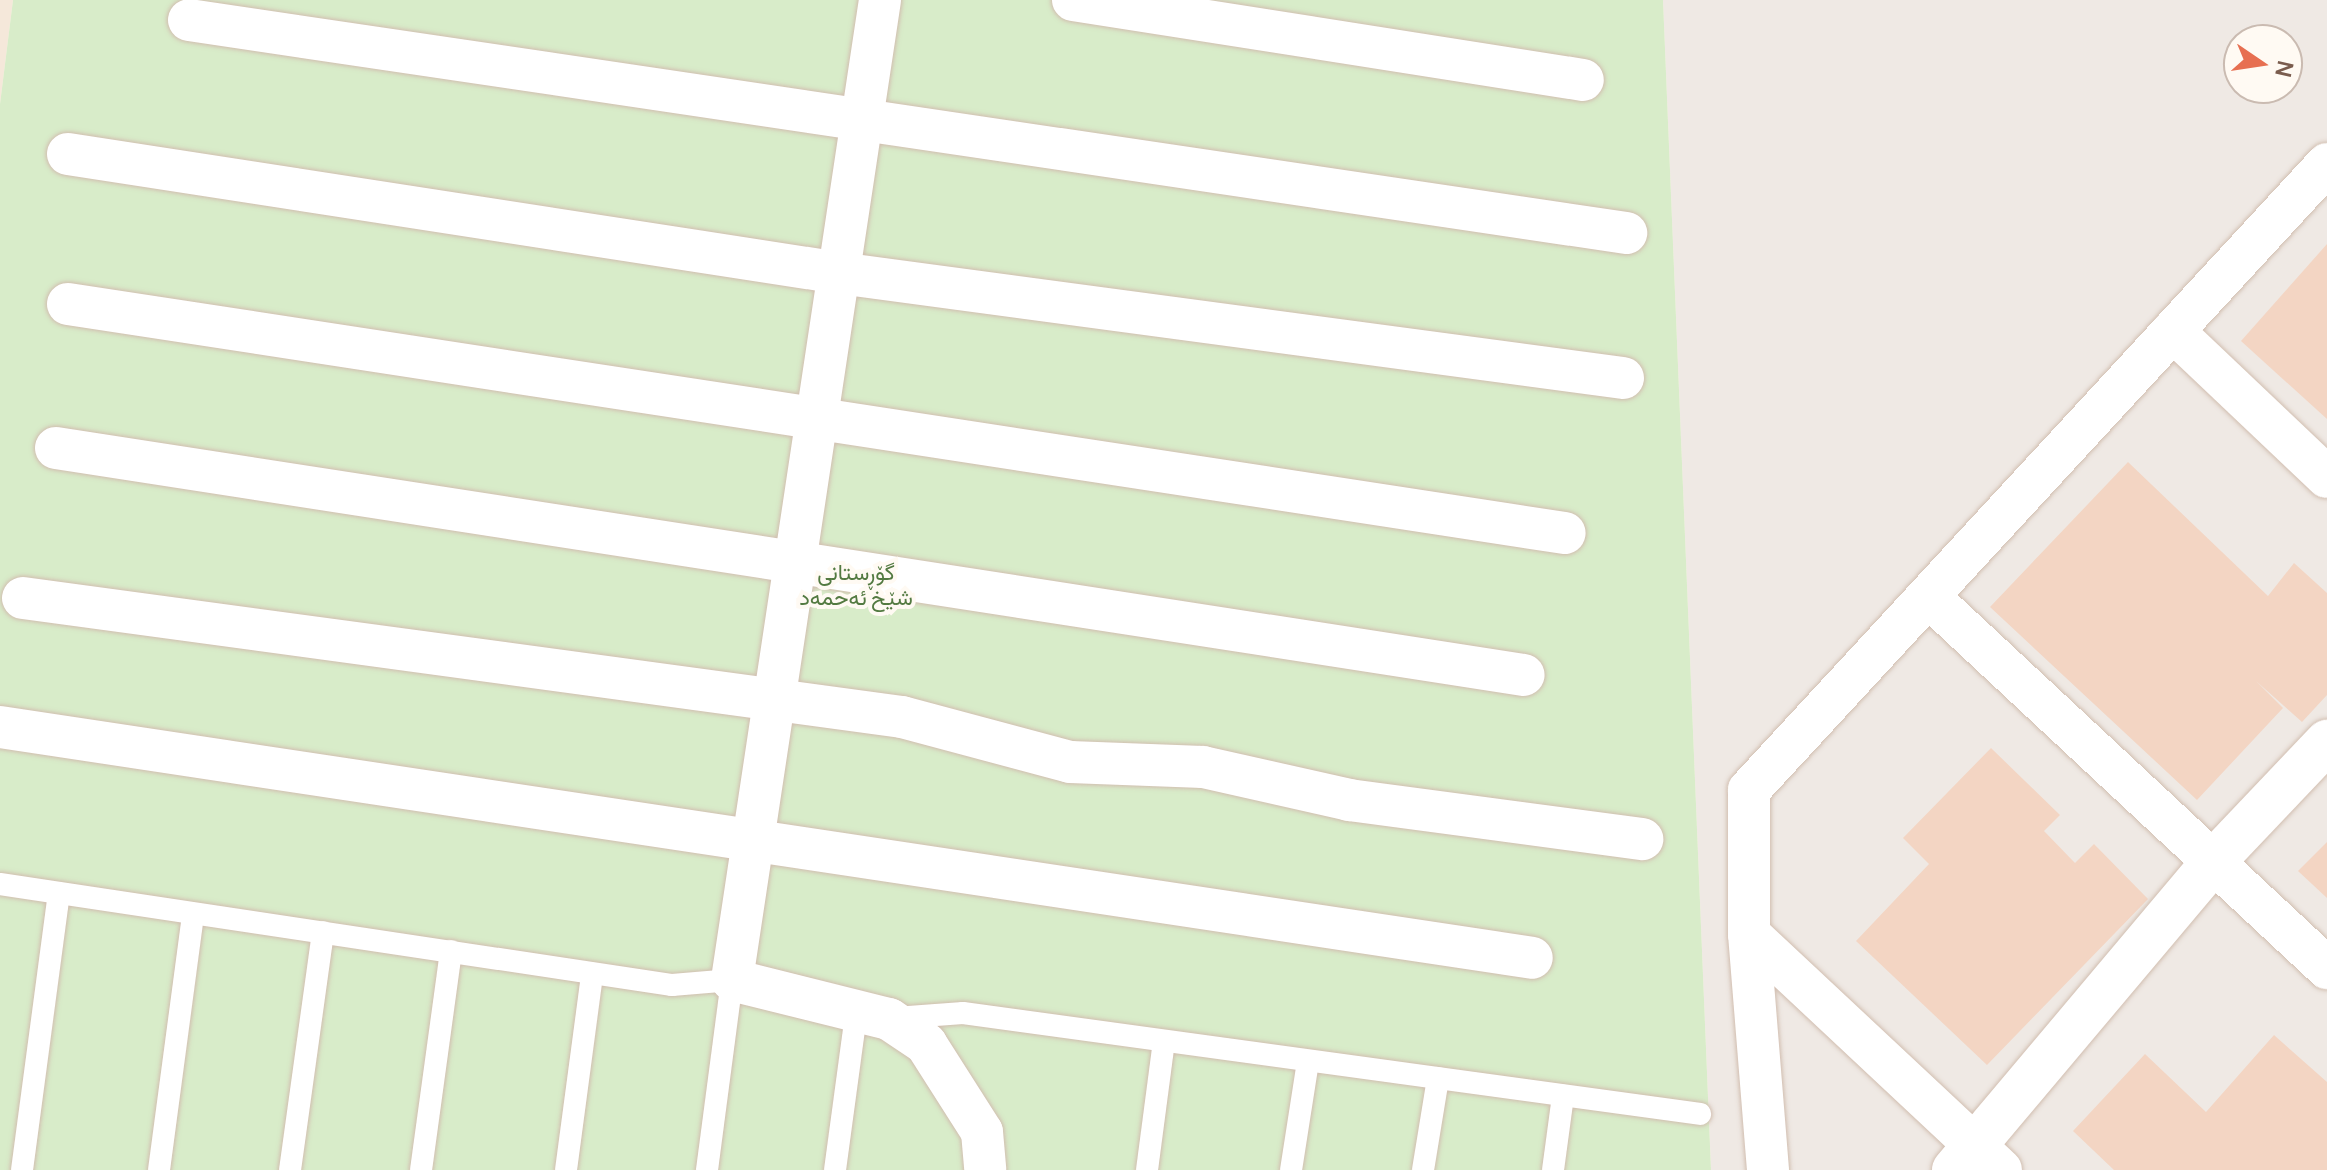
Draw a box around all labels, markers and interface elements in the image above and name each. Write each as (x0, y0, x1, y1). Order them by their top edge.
north arrow (2223, 24, 2303, 104)
text: N (2268, 58, 2301, 80)
park label: گۆڕستانی شێخ ئەحمەد (799, 559, 913, 610)

